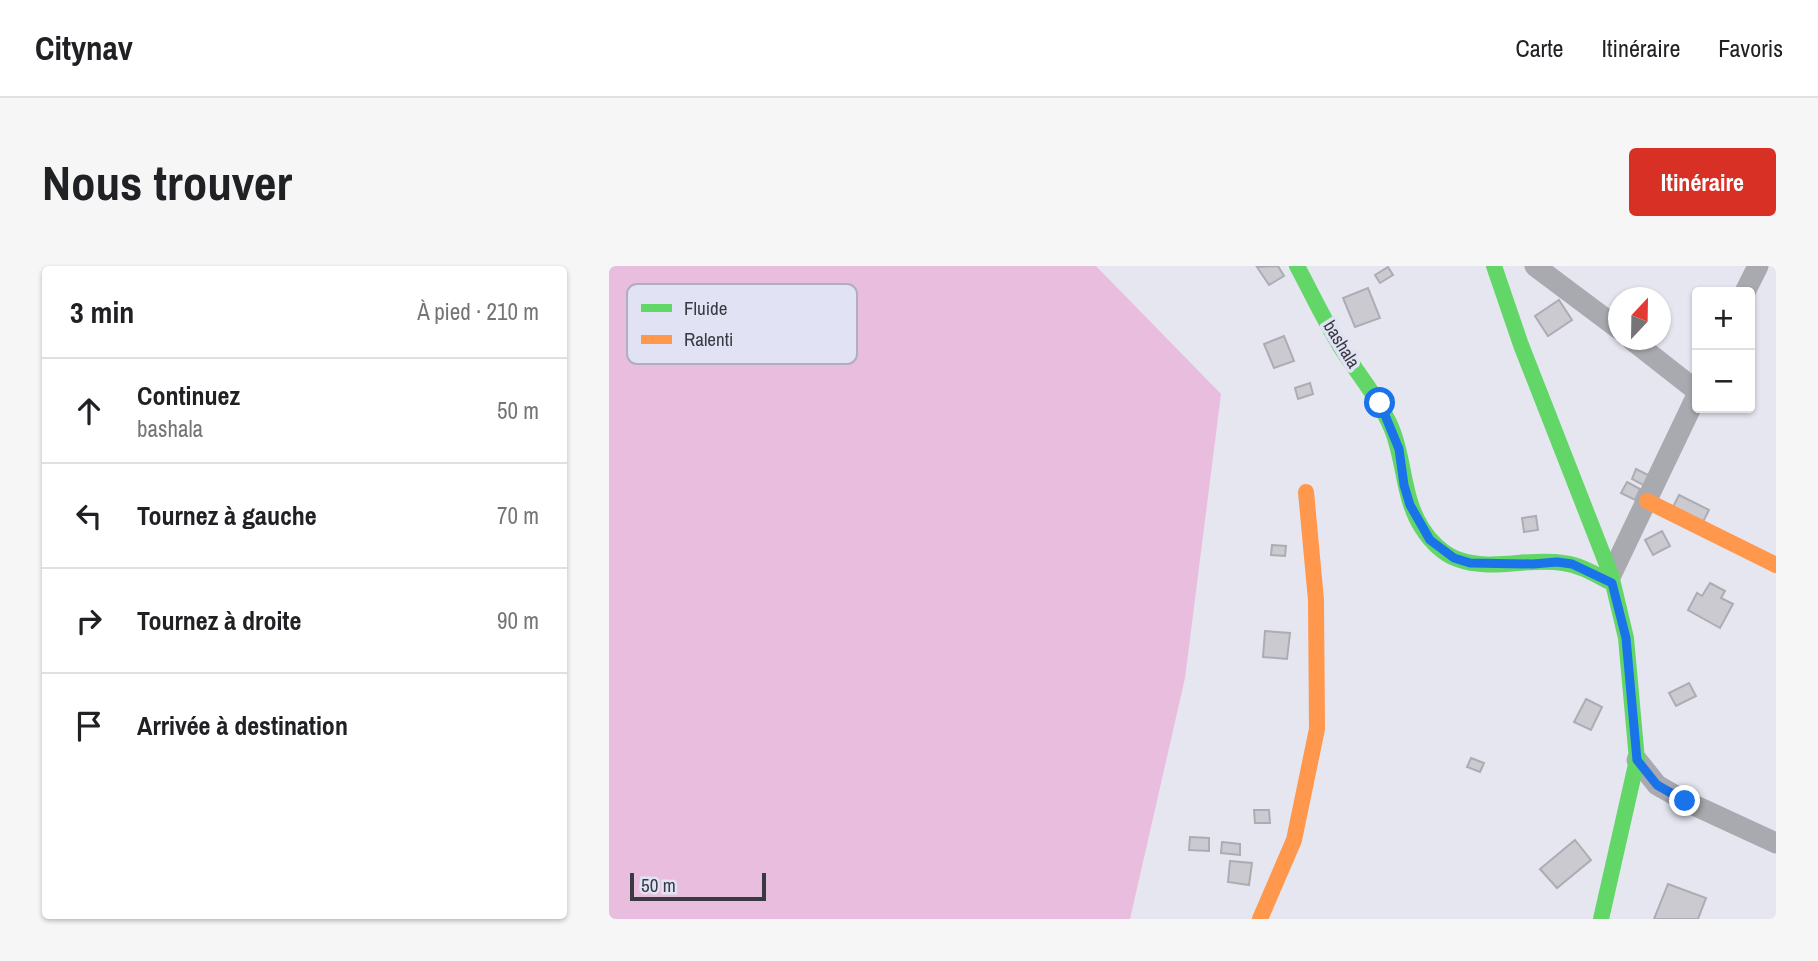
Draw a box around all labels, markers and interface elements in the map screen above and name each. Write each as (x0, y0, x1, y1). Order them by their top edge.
text: Citynav (35, 26, 133, 70)
text: Carte (1515, 32, 1564, 64)
text: Itinéraire (1602, 32, 1680, 64)
text: Favoris (1718, 32, 1783, 64)
button: Itinéraire (1629, 148, 1776, 216)
text: Nous trouver (42, 149, 292, 215)
legend (627, 284, 857, 364)
north arrow (1608, 287, 1671, 350)
map controls (1692, 287, 1755, 413)
button: + (1692, 287, 1755, 350)
text: 3 min (70, 292, 134, 332)
text: Fluide (684, 295, 727, 321)
text: À pied · 210 m (417, 296, 539, 327)
street label: bashala (1318, 315, 1366, 373)
text: Ralenti (684, 326, 733, 352)
button: − (1692, 350, 1755, 413)
text: Continuez (137, 378, 240, 413)
route start (1364, 387, 1395, 418)
icon: ahead (70, 392, 108, 430)
text: 50 m (497, 395, 539, 426)
text: bashala (137, 413, 203, 444)
icon: left (70, 497, 108, 535)
text: Tournez à gauche (137, 498, 317, 533)
text: 70 m (497, 500, 539, 531)
icon: right (70, 602, 108, 640)
text: Tournez à droite (137, 603, 301, 638)
text: 90 m (497, 605, 539, 636)
icon: arrive (70, 707, 108, 745)
text: Arrivée à destination (137, 708, 348, 743)
route end (1669, 785, 1700, 816)
scale bar (630, 870, 767, 902)
text: 50 m (641, 872, 676, 898)

